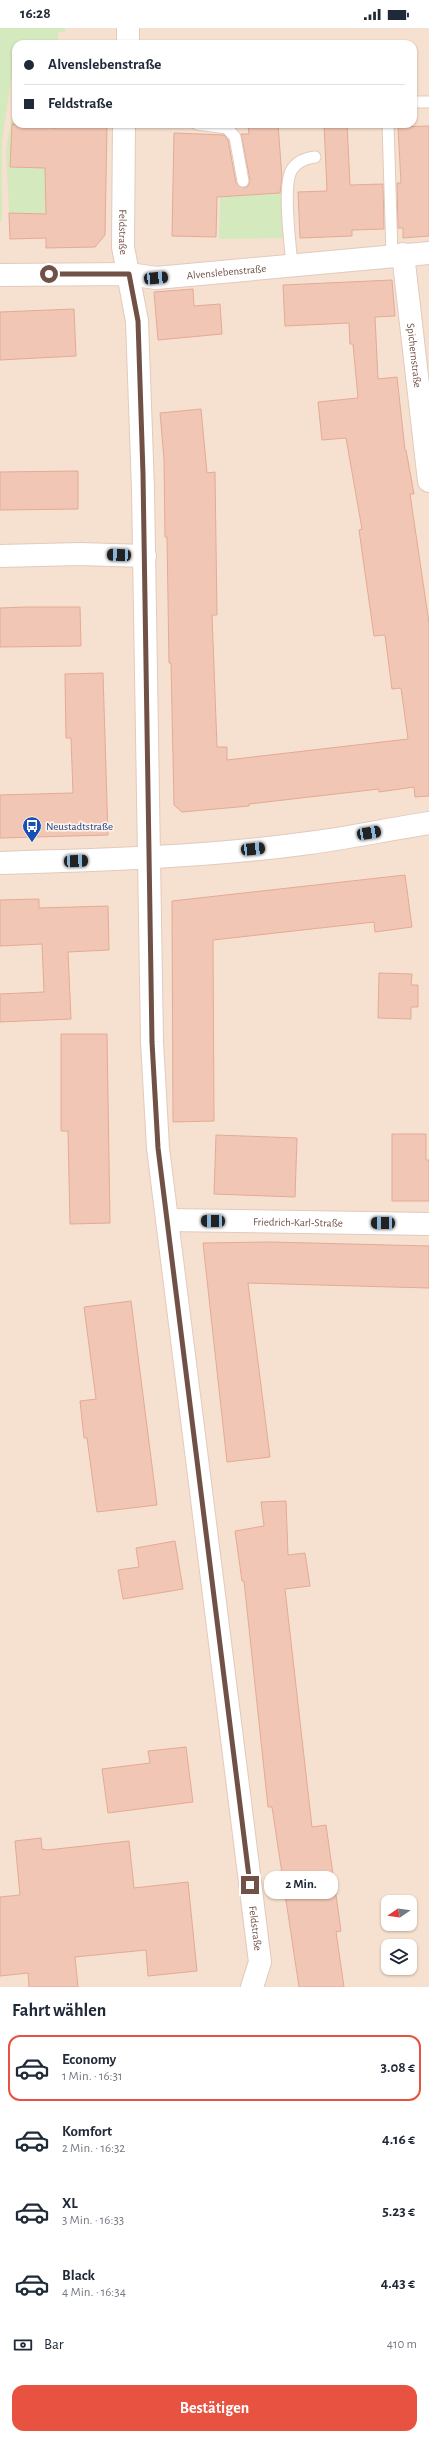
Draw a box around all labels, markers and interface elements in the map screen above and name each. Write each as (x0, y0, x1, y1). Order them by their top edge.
text: 16:28 (20, 6, 51, 21)
text: Alvenslebenstraße (48, 57, 161, 72)
text: Feldstraße (48, 96, 112, 111)
street label: Feldstraße (117, 209, 129, 256)
street label: Alvenslebenstraße (186, 263, 267, 281)
route start (40, 265, 58, 283)
car (144, 271, 168, 285)
street label: Spichernstraße (405, 322, 423, 388)
car (107, 549, 131, 561)
bus stop icon: Neustadtstraße (21, 815, 43, 843)
place label: Neustadtstraße (46, 821, 113, 832)
car (356, 825, 382, 841)
car (240, 842, 266, 856)
car (64, 855, 88, 867)
car (201, 1215, 225, 1227)
street label: Friedrich-Karl-Straße (253, 1216, 343, 1229)
car (371, 1217, 395, 1229)
callout: 2 Min. (264, 1871, 338, 1899)
route end (241, 1876, 259, 1894)
text: 2 Min. (285, 1878, 317, 1891)
north arrow (381, 1895, 417, 1931)
map controls (381, 1895, 417, 1975)
street label: Feldstraße (247, 1905, 264, 1951)
button: layers (381, 1939, 417, 1975)
text: Fahrt wählen (12, 2002, 106, 2020)
icon: car (14, 2050, 50, 2086)
text: Economy (62, 2052, 116, 2067)
text: 3.08 € (381, 2060, 415, 2075)
text: 1 Min. · 16:31 (62, 2070, 122, 2083)
icon: car (14, 2122, 50, 2158)
text: Komfort (62, 2124, 112, 2139)
text: 4.16 € (382, 2132, 415, 2147)
text: 2 Min. · 16:32 (62, 2142, 125, 2155)
icon: car (14, 2194, 50, 2230)
text: XL (62, 2196, 78, 2211)
text: 5.23 € (382, 2204, 415, 2219)
text: 3 Min. · 16:33 (62, 2214, 124, 2227)
icon: car (14, 2266, 50, 2302)
text: Black (62, 2268, 95, 2283)
text: 4.43 € (381, 2276, 415, 2291)
text: 4 Min. · 16:34 (62, 2286, 126, 2299)
icon: cash (12, 2334, 34, 2356)
text: Bar (44, 2337, 64, 2352)
text: 410 m (387, 2338, 417, 2351)
button: Bestätigen (12, 2385, 417, 2431)

